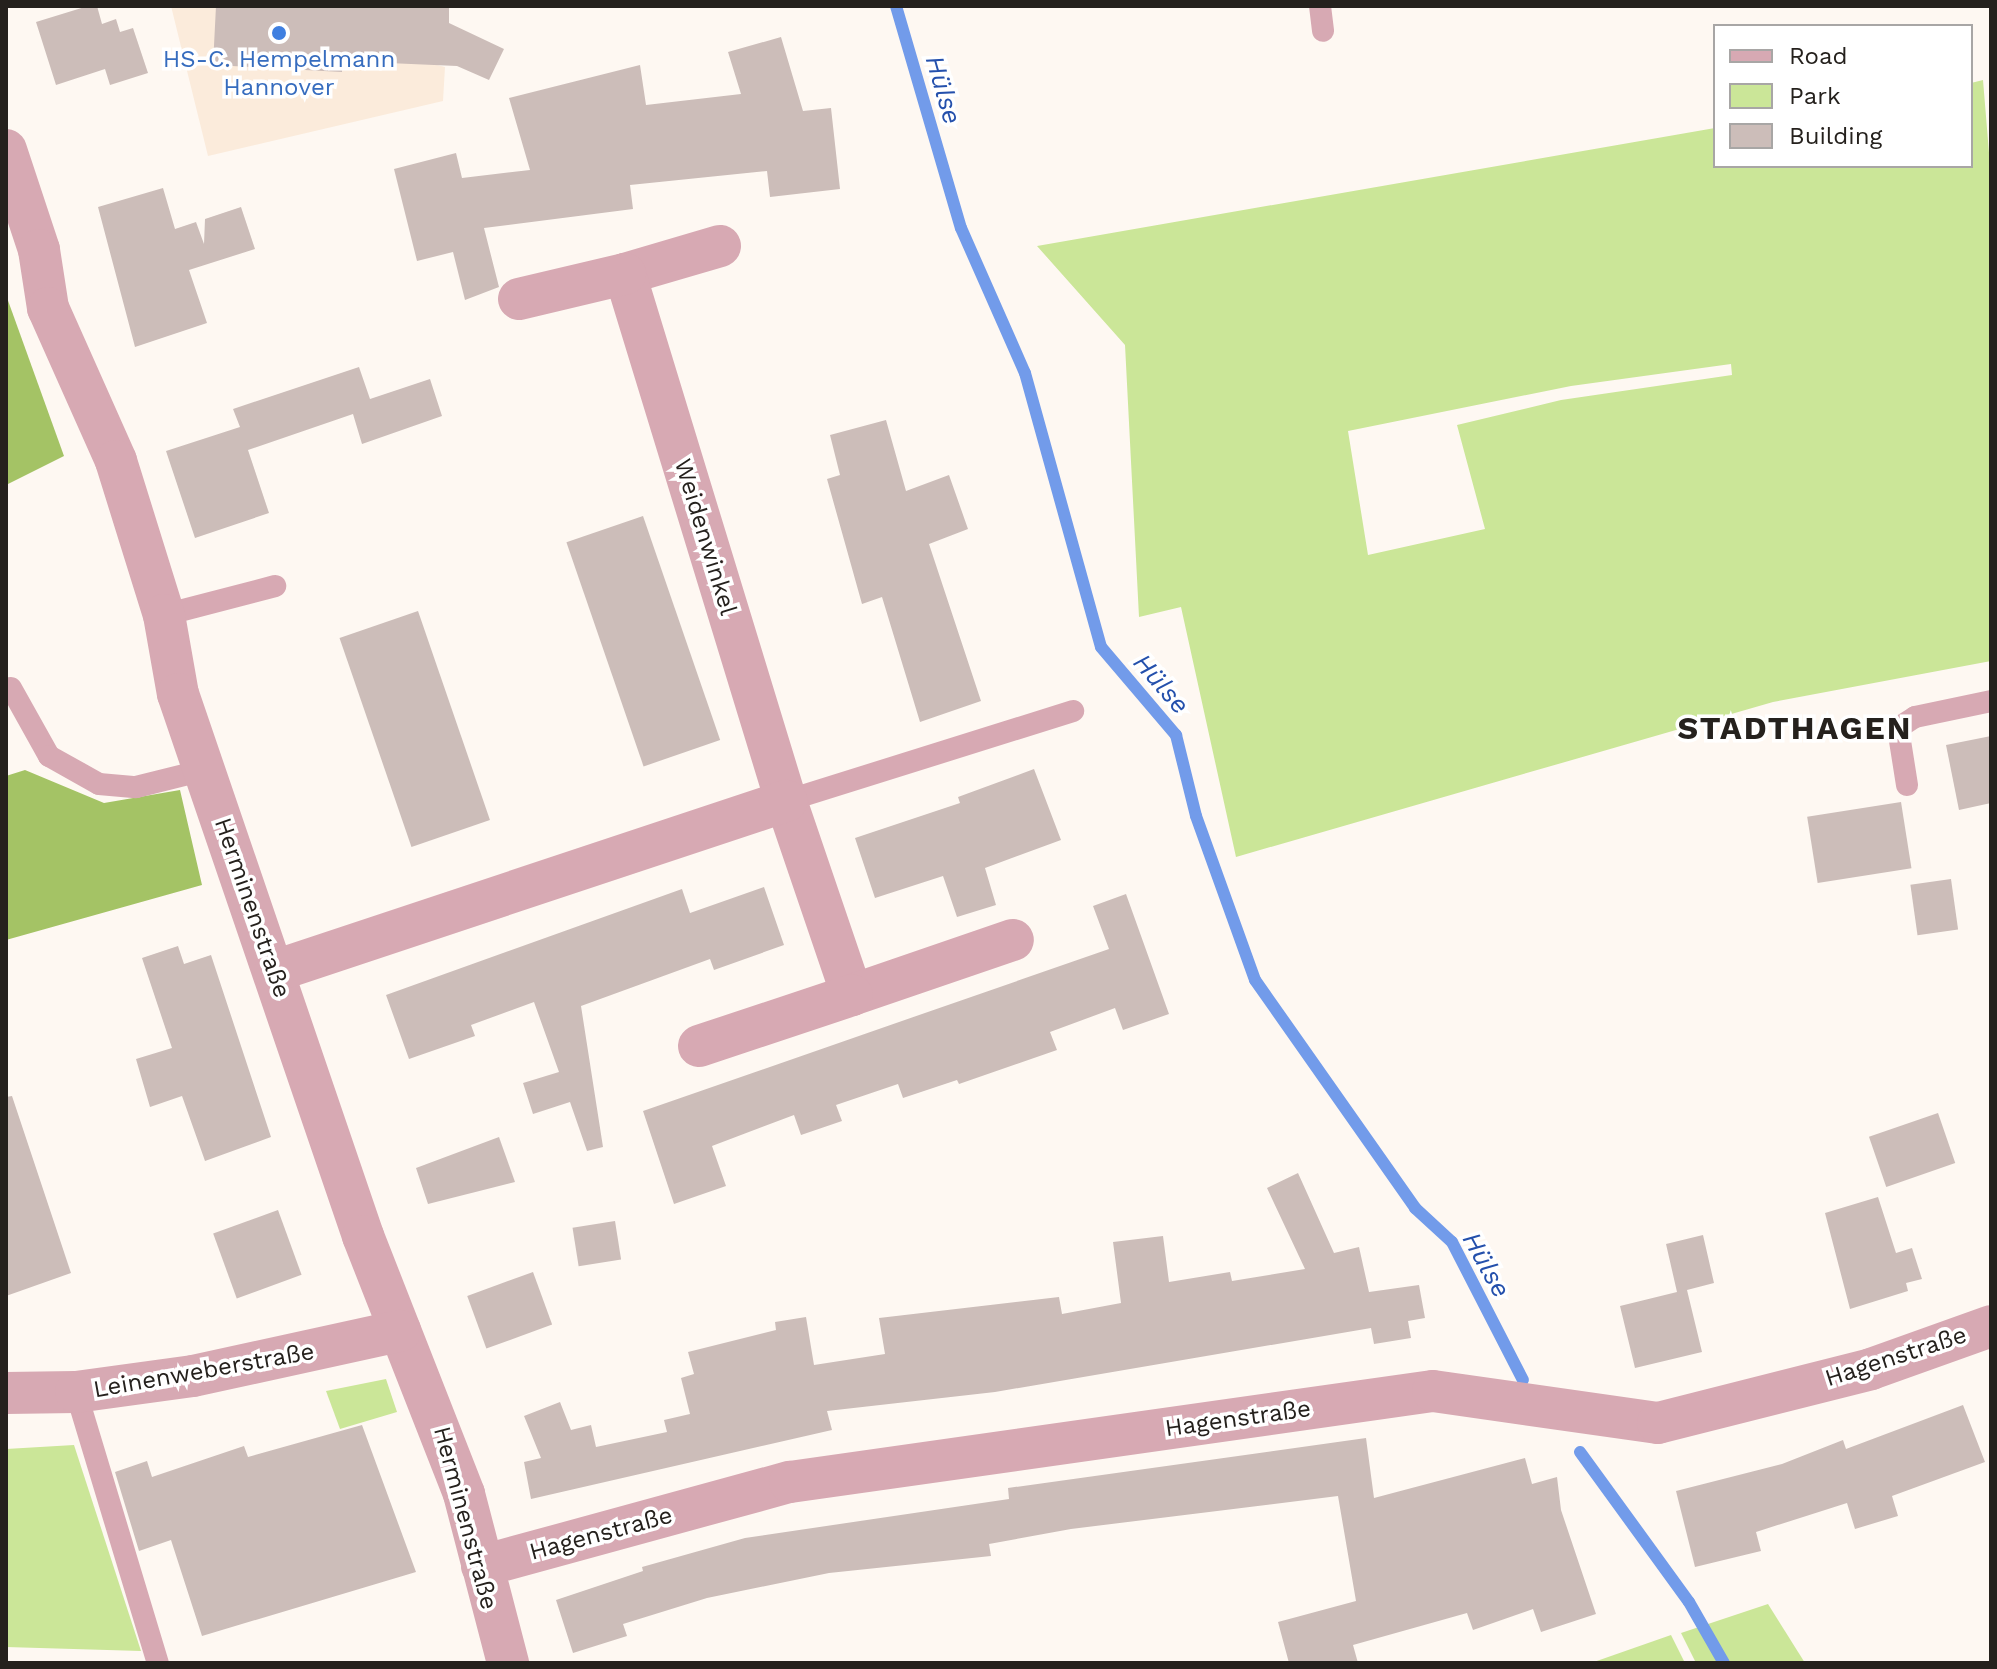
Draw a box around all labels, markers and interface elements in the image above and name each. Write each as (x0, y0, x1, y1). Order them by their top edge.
marker: HS-C. Hempelmann Hannover (270, 24, 288, 42)
legend (1713, 24, 1973, 168)
text: Road (1789, 42, 1848, 70)
place label: HS-C. Hempelmann Hannover (163, 46, 395, 102)
water label: Hülse (918, 52, 968, 128)
text: Park (1789, 82, 1841, 110)
text: Building (1789, 122, 1882, 150)
street label: Weidenwinkel (668, 455, 742, 619)
water label: Hülse (1126, 647, 1196, 721)
district label: STADTHAGEN (1678, 709, 1912, 747)
street label: Herminenstraße (208, 814, 296, 1002)
water label: Hülse (1455, 1227, 1517, 1303)
street label: Hagenstraße (1822, 1321, 1970, 1393)
street label: Leinenweberstraße (91, 1337, 317, 1405)
street label: Hagenstraße (1163, 1395, 1313, 1443)
street label: Herminenstraße (427, 1423, 503, 1613)
street label: Hagenstraße (526, 1501, 676, 1567)

